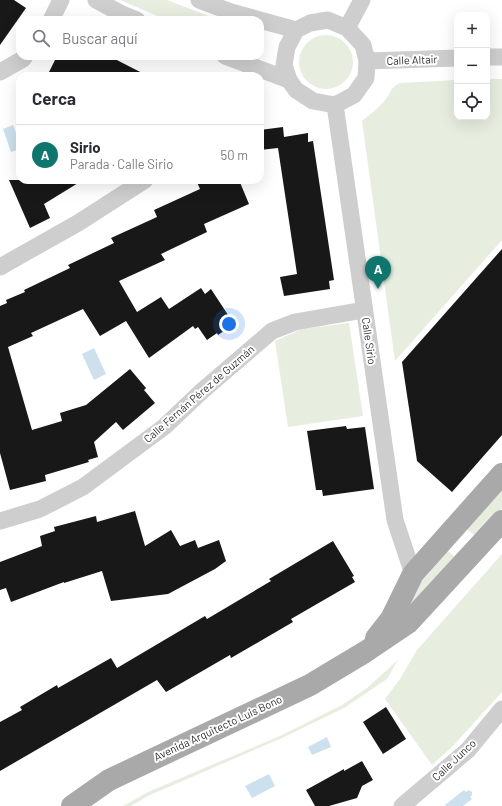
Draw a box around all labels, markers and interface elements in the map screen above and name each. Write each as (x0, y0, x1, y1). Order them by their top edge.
map controls (454, 12, 490, 120)
button: + (454, 12, 490, 48)
search box (16, 16, 264, 60)
icon: search (30, 27, 52, 49)
text: Buscar aquí (62, 29, 138, 47)
button: − (454, 48, 490, 84)
street label: Calle Altair (386, 52, 438, 67)
button: locate (454, 84, 490, 120)
text: Cerca (32, 88, 76, 108)
text: Sirio (70, 138, 101, 156)
text: A (41, 147, 49, 163)
text: 50 m (221, 147, 248, 163)
text: Parada · Calle Sirio (70, 156, 173, 172)
pin: A (365, 256, 391, 289)
your location (219, 314, 239, 334)
street label: Calle Sirio (360, 317, 379, 365)
street label: Calle Fernán Pérez de Guzmán (141, 342, 257, 445)
street label: Avenida Arquitecto Luis Bono (152, 692, 284, 763)
street label: Calle Junco (429, 736, 478, 783)

